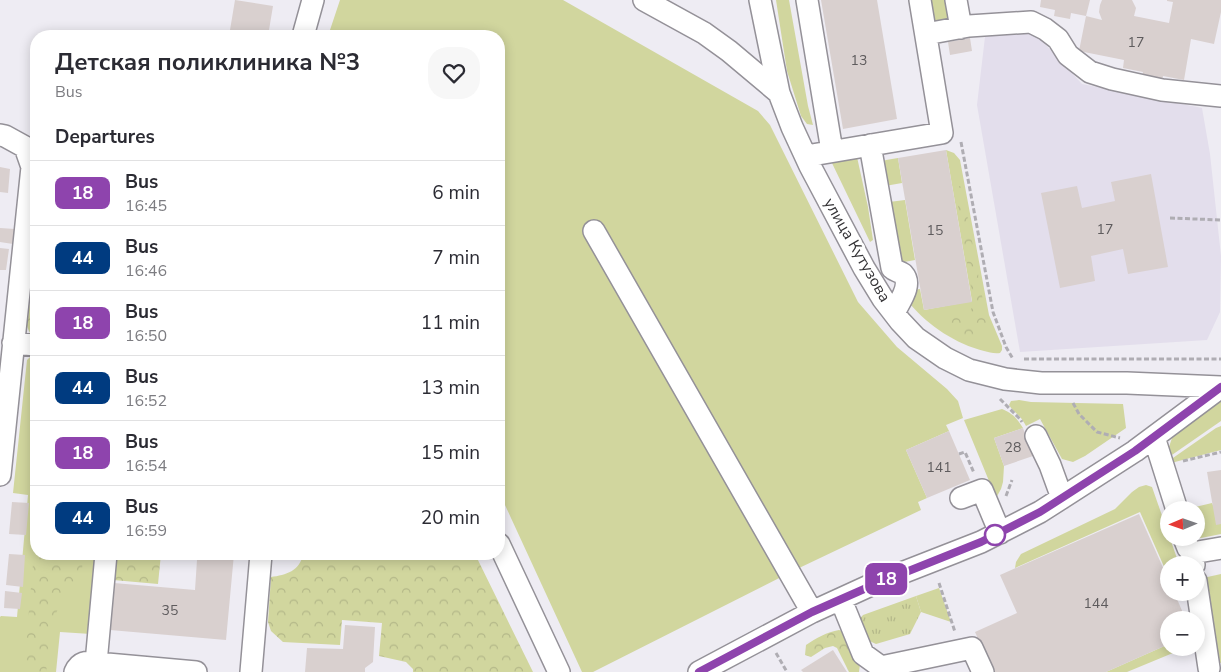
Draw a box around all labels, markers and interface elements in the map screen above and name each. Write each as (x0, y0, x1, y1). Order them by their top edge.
house number: 17 (1128, 33, 1144, 52)
text: Детская поликлиника №3 (55, 46, 360, 78)
button: heart (428, 47, 480, 99)
house number: 13 (851, 51, 867, 70)
text: Bus (55, 81, 83, 103)
text: Departures (55, 124, 155, 150)
text: Bus (125, 169, 158, 195)
text: 6 min (432, 180, 480, 206)
text: 18 (72, 181, 93, 205)
street label: улица Кутузова (818, 194, 896, 306)
text: 16:45 (125, 195, 167, 217)
house number: 17 (1097, 220, 1113, 239)
house number: 15 (927, 221, 943, 240)
text: Bus (125, 234, 158, 260)
text: 7 min (432, 245, 480, 271)
text: 44 (72, 246, 93, 270)
text: 16:46 (125, 260, 167, 282)
text: Bus (125, 299, 158, 325)
text: 11 min (421, 310, 480, 336)
text: 18 (72, 311, 93, 335)
text: 16:50 (125, 325, 167, 347)
text: Bus (125, 364, 158, 390)
text: 13 min (421, 375, 480, 401)
text: 44 (72, 376, 93, 400)
text: 16:52 (125, 390, 167, 412)
text: Bus (125, 429, 158, 455)
house number: 28 (1005, 438, 1021, 457)
text: 15 min (421, 440, 480, 466)
text: 18 (72, 441, 93, 465)
text: 16:54 (125, 455, 167, 477)
house number: 141 (926, 458, 952, 477)
text: Bus (125, 494, 158, 520)
north arrow (1160, 501, 1205, 546)
map controls (1160, 501, 1205, 656)
text: 20 min (421, 505, 480, 531)
text: 44 (72, 506, 93, 530)
text: 16:59 (125, 520, 167, 542)
unlabelled marker (984, 524, 1006, 546)
button: + (1160, 556, 1205, 601)
line badge: 18 (864, 563, 908, 595)
text: 18 (875, 567, 897, 591)
house number: 144 (1083, 594, 1109, 613)
house number: 35 (162, 601, 178, 620)
button: − (1160, 611, 1205, 656)

